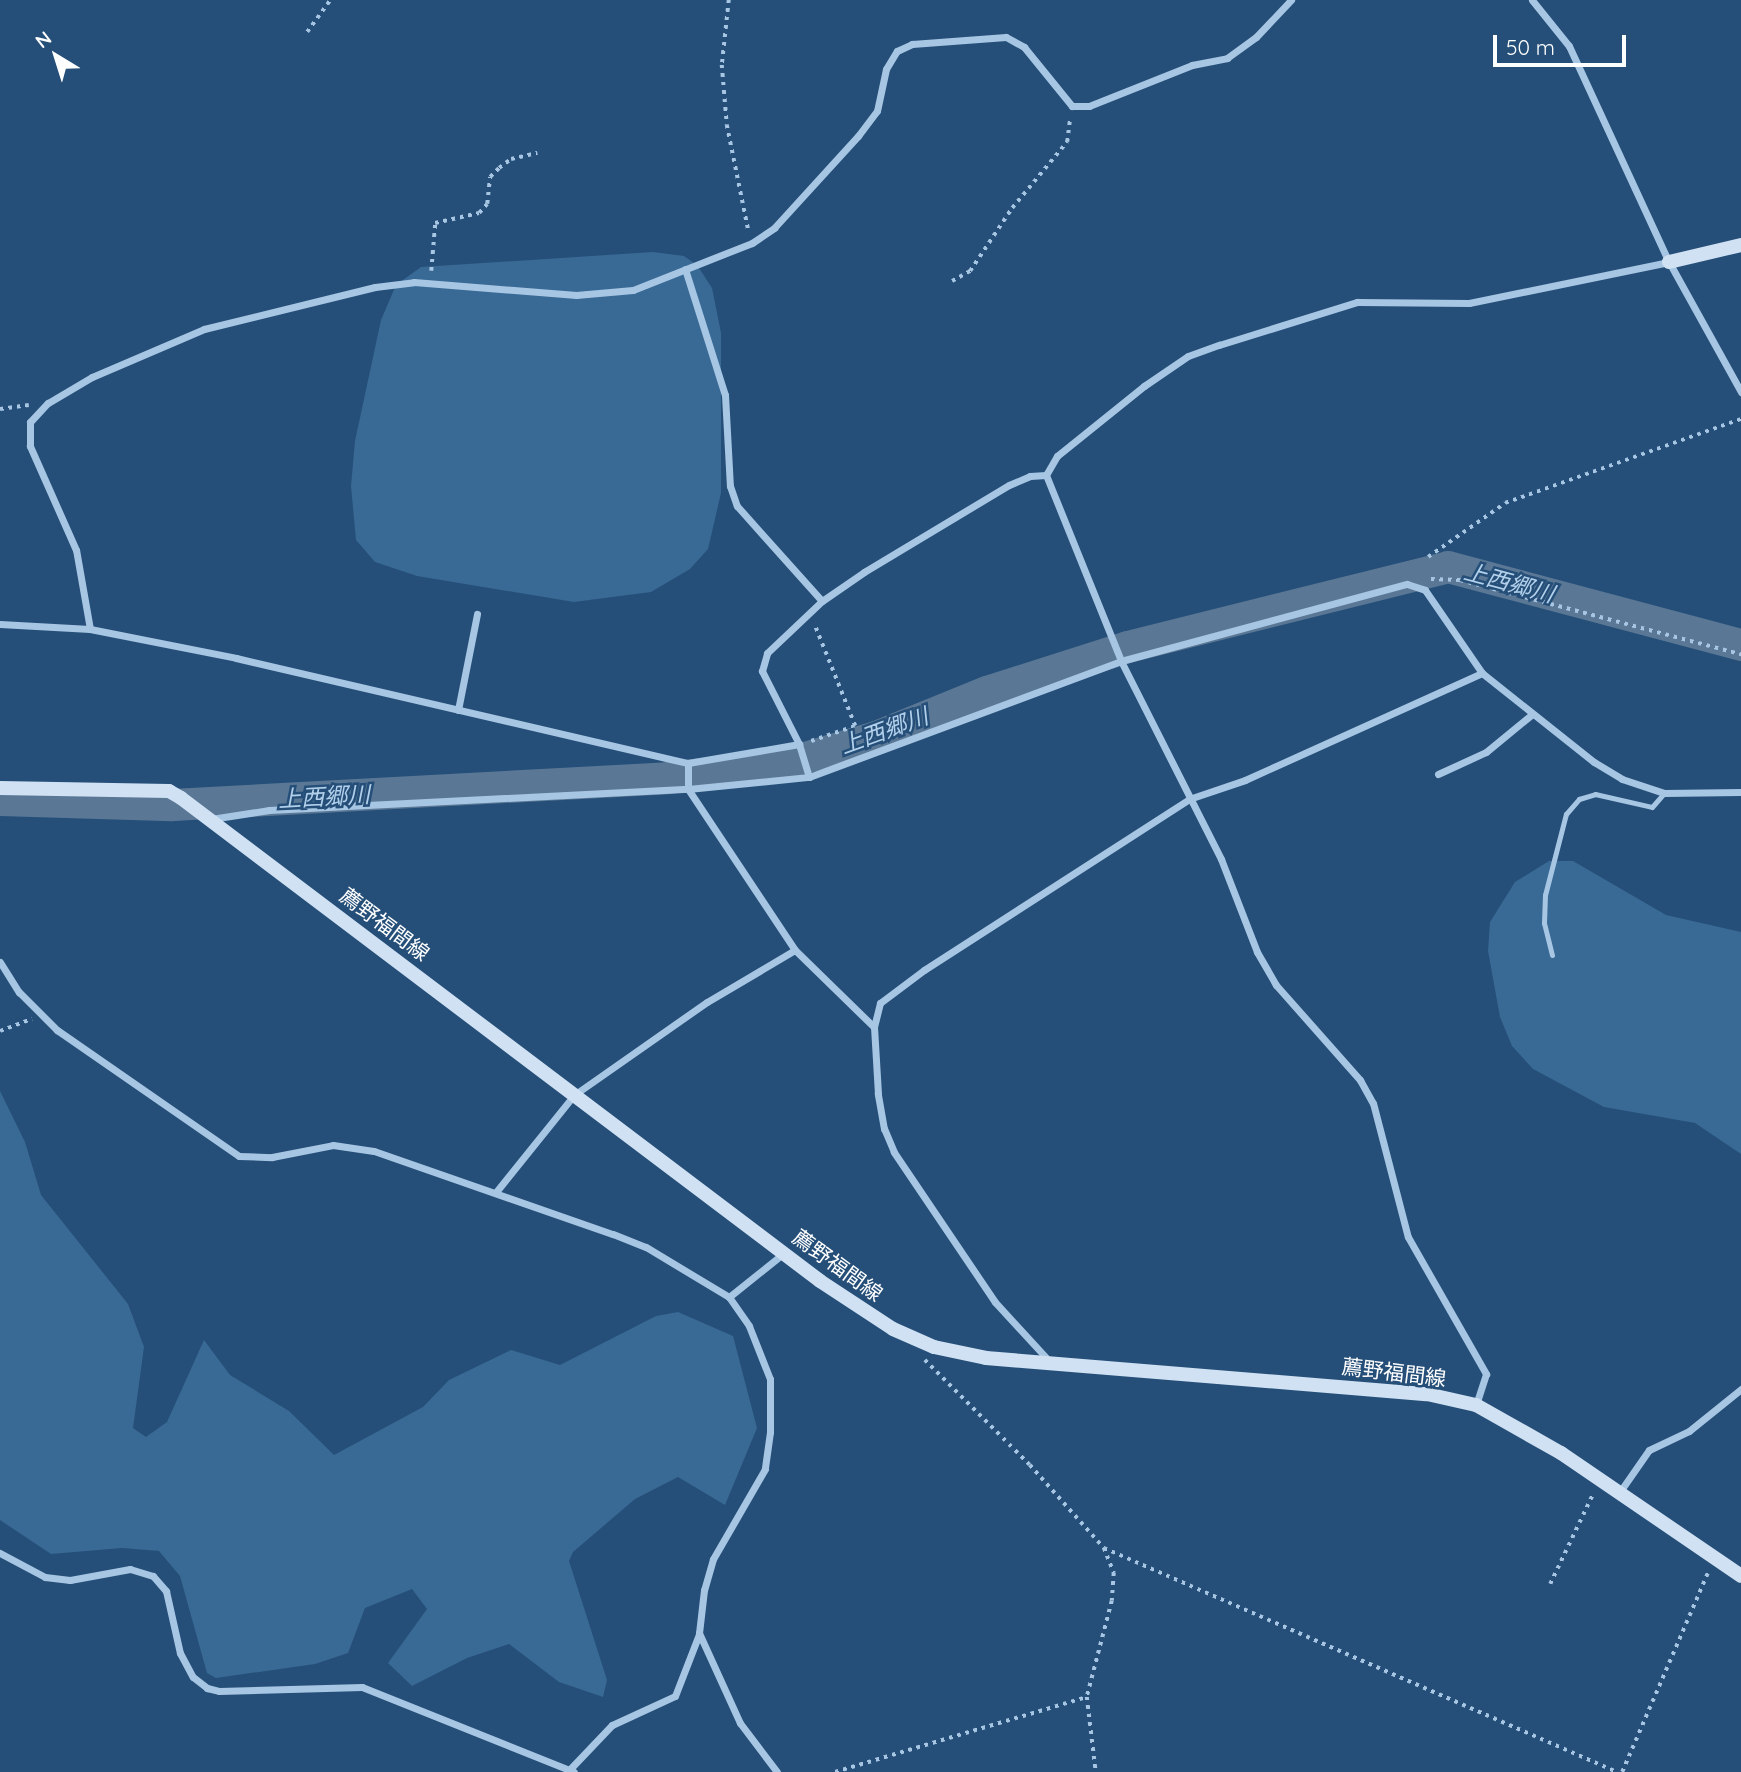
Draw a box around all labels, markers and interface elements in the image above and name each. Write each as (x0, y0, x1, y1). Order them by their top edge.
north arrow (21, 21, 91, 91)
scale bar (1496, 21, 1629, 65)
text: N (30, 26, 56, 53)
text: 50 m (1506, 34, 1555, 60)
water label: 上西郷川 (1461, 558, 1557, 608)
water label: 上西郷川 (836, 702, 932, 760)
water label: 上西郷川 (277, 781, 371, 813)
street label: 薦野福間線 (335, 882, 435, 966)
street label: 薦野福間線 (788, 1224, 888, 1306)
street label: 薦野福間線 (1340, 1353, 1448, 1391)

